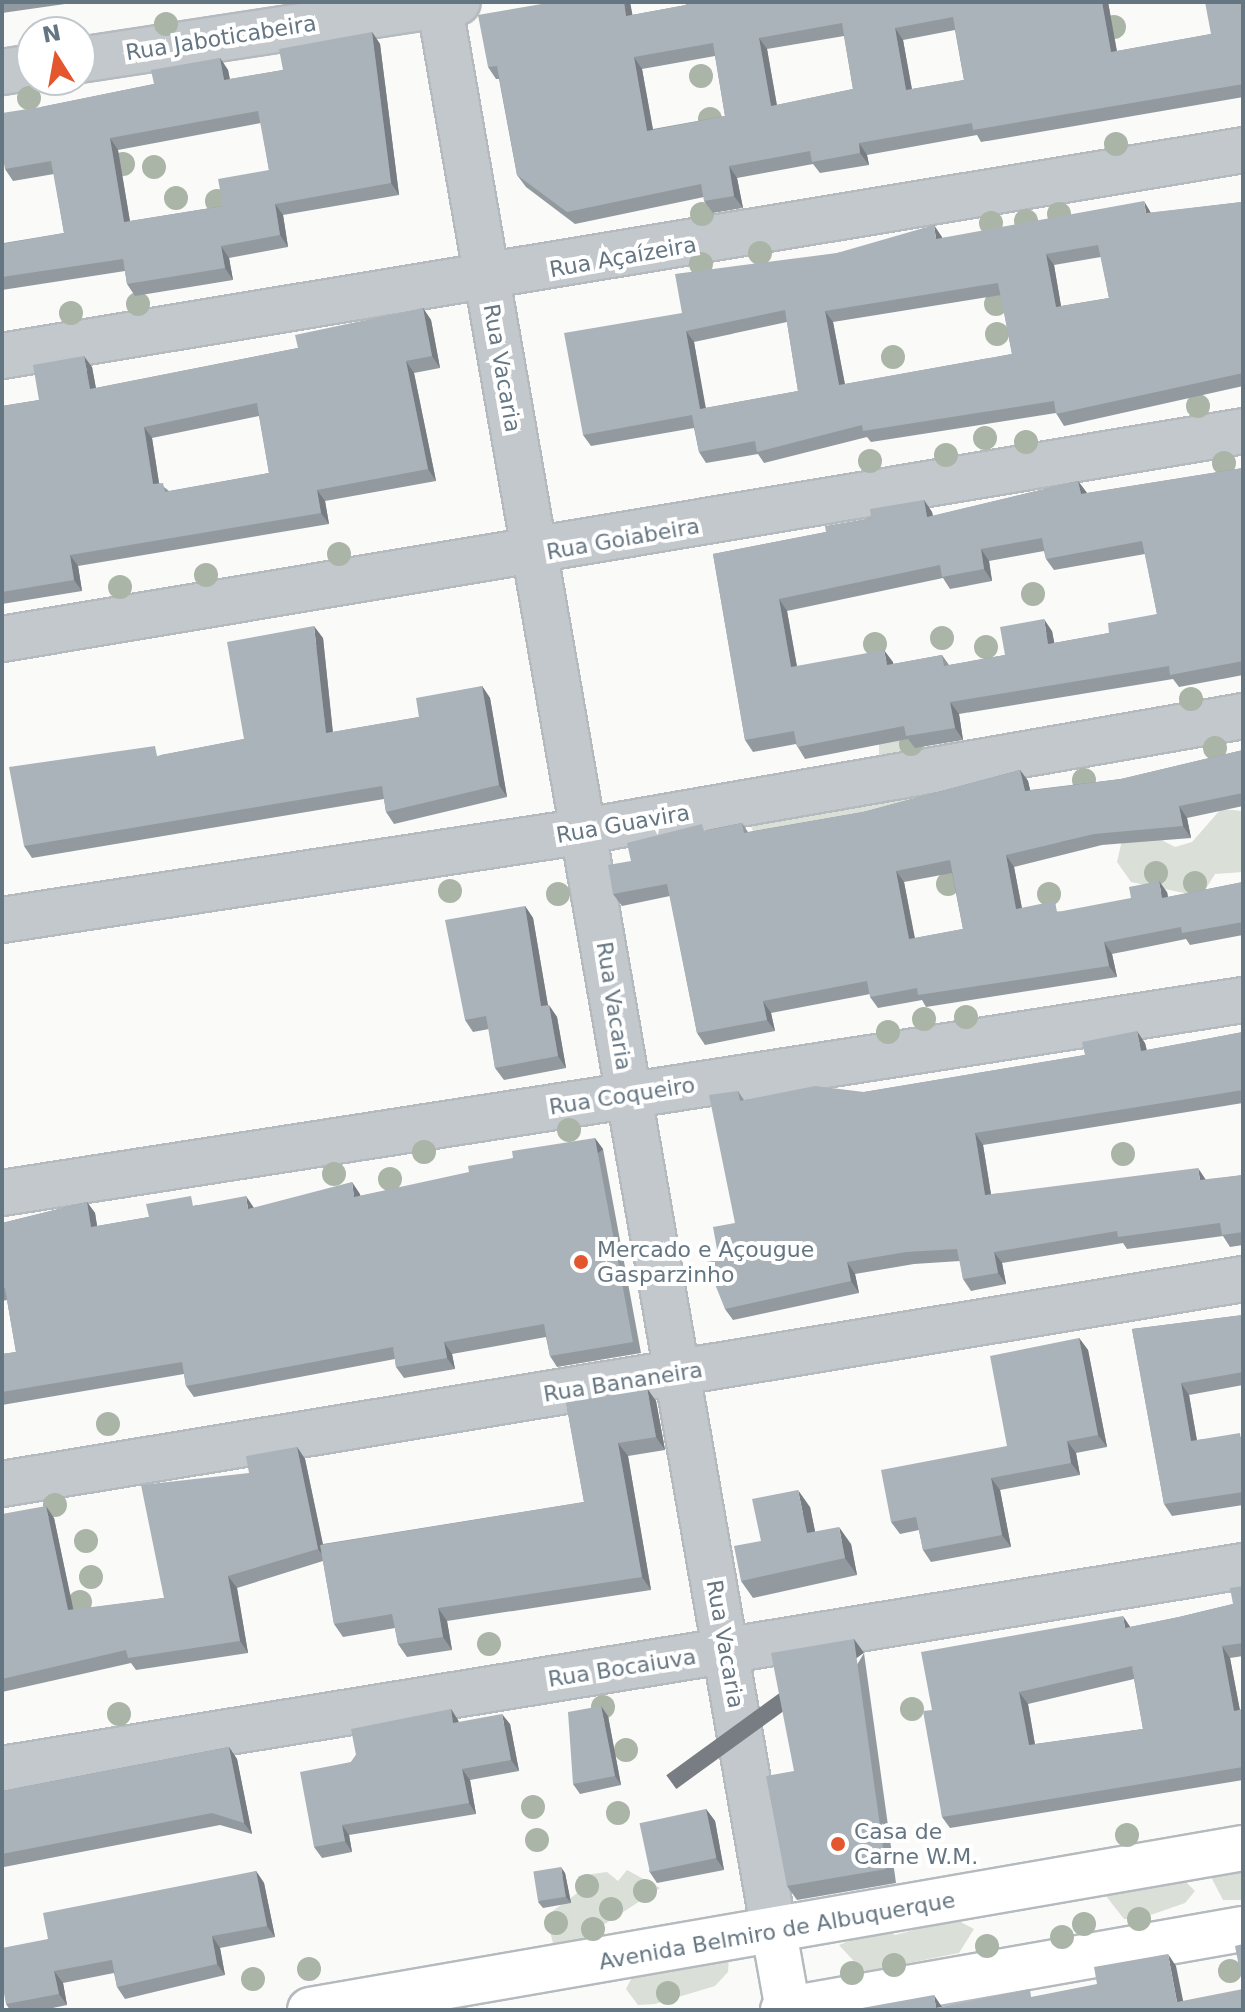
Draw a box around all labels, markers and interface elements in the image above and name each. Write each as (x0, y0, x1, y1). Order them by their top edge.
street label: Rua Jaboticabeira (124, 10, 318, 66)
north arrow (16, 16, 96, 96)
text: N (40, 20, 63, 48)
street label: Rua Açaízeira (547, 231, 699, 283)
street label: Rua Vacaria (478, 302, 526, 434)
street label: Rua Goiabeira (544, 513, 702, 565)
street label: Rua Guavira (554, 799, 692, 849)
street label: Rua Vacaria (591, 940, 637, 1072)
street label: Rua Coqueiro (547, 1071, 697, 1121)
place label: Mercado e Açougue Gasparzinho (597, 1236, 814, 1288)
marker: Mercado e Açougue Gasparzinho (572, 1253, 590, 1271)
street label: Rua Bananeira (542, 1356, 704, 1408)
street label: Rua Vacaria (701, 1578, 749, 1710)
street label: Rua Bocaiuva (546, 1643, 698, 1693)
place label: Casa de Carne W.M. (854, 1818, 978, 1870)
marker: Casa de Carne W.M. (829, 1835, 847, 1853)
street label: Avenida Belmiro de Albuquerque (597, 1887, 957, 1975)

